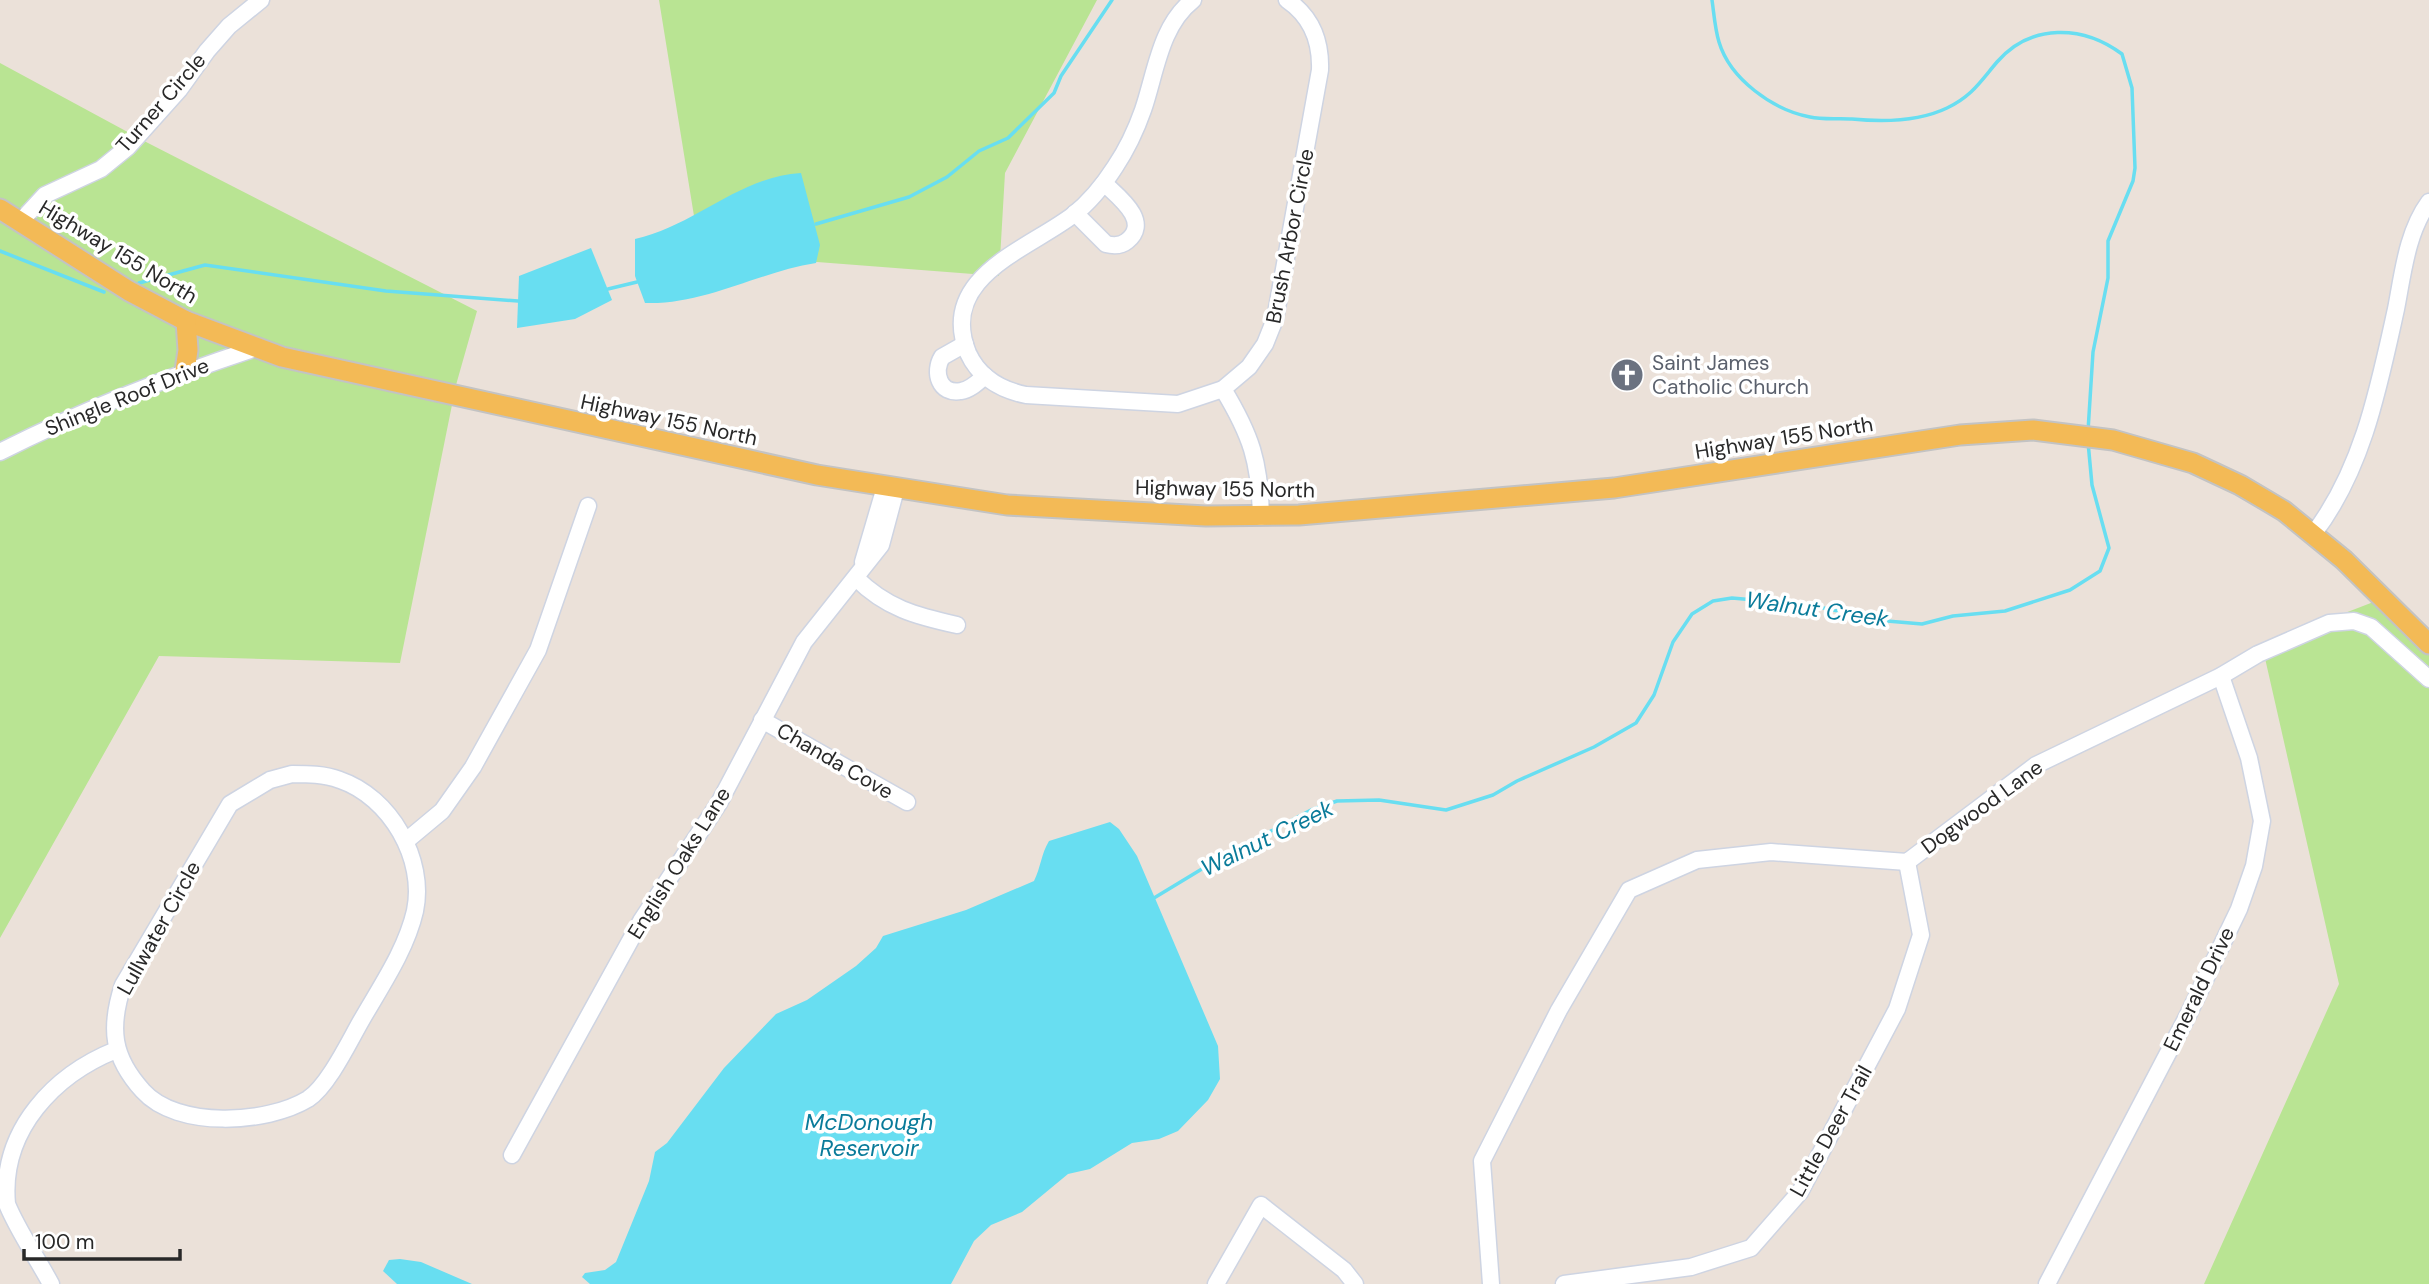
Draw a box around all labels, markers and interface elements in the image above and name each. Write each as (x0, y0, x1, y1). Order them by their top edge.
street label: Turner Circle (110, 47, 212, 159)
street label: Brush Arbor Circle (1259, 146, 1321, 326)
street label: Highway 155 North (34, 194, 202, 310)
place label: Saint James Catholic Church (1652, 349, 1809, 401)
street label: Shingle Roof Drive (41, 351, 213, 443)
church icon: Saint James Catholic Church (1608, 356, 1646, 394)
street label: Highway 155 North (578, 388, 760, 452)
street label: Highway 155 North (1693, 410, 1875, 466)
street label: Highway 155 North (1135, 473, 1315, 505)
water label: Walnut Creek (1744, 584, 1891, 634)
street label: Chanda Cove (772, 716, 898, 806)
street label: Dogwood Lane (1916, 753, 2049, 861)
street label: English Oaks Lane (621, 782, 737, 944)
water label: Walnut Creek (1196, 793, 1338, 883)
street label: Lullwater Circle (111, 856, 207, 1000)
street label: Emerald Drive (2157, 922, 2241, 1056)
street label: Little Deer Trail (1783, 1060, 1879, 1202)
water label: McDonough Reservoir (805, 1107, 933, 1163)
scale bar (24, 1218, 180, 1262)
text: 100 m (35, 1228, 95, 1256)

